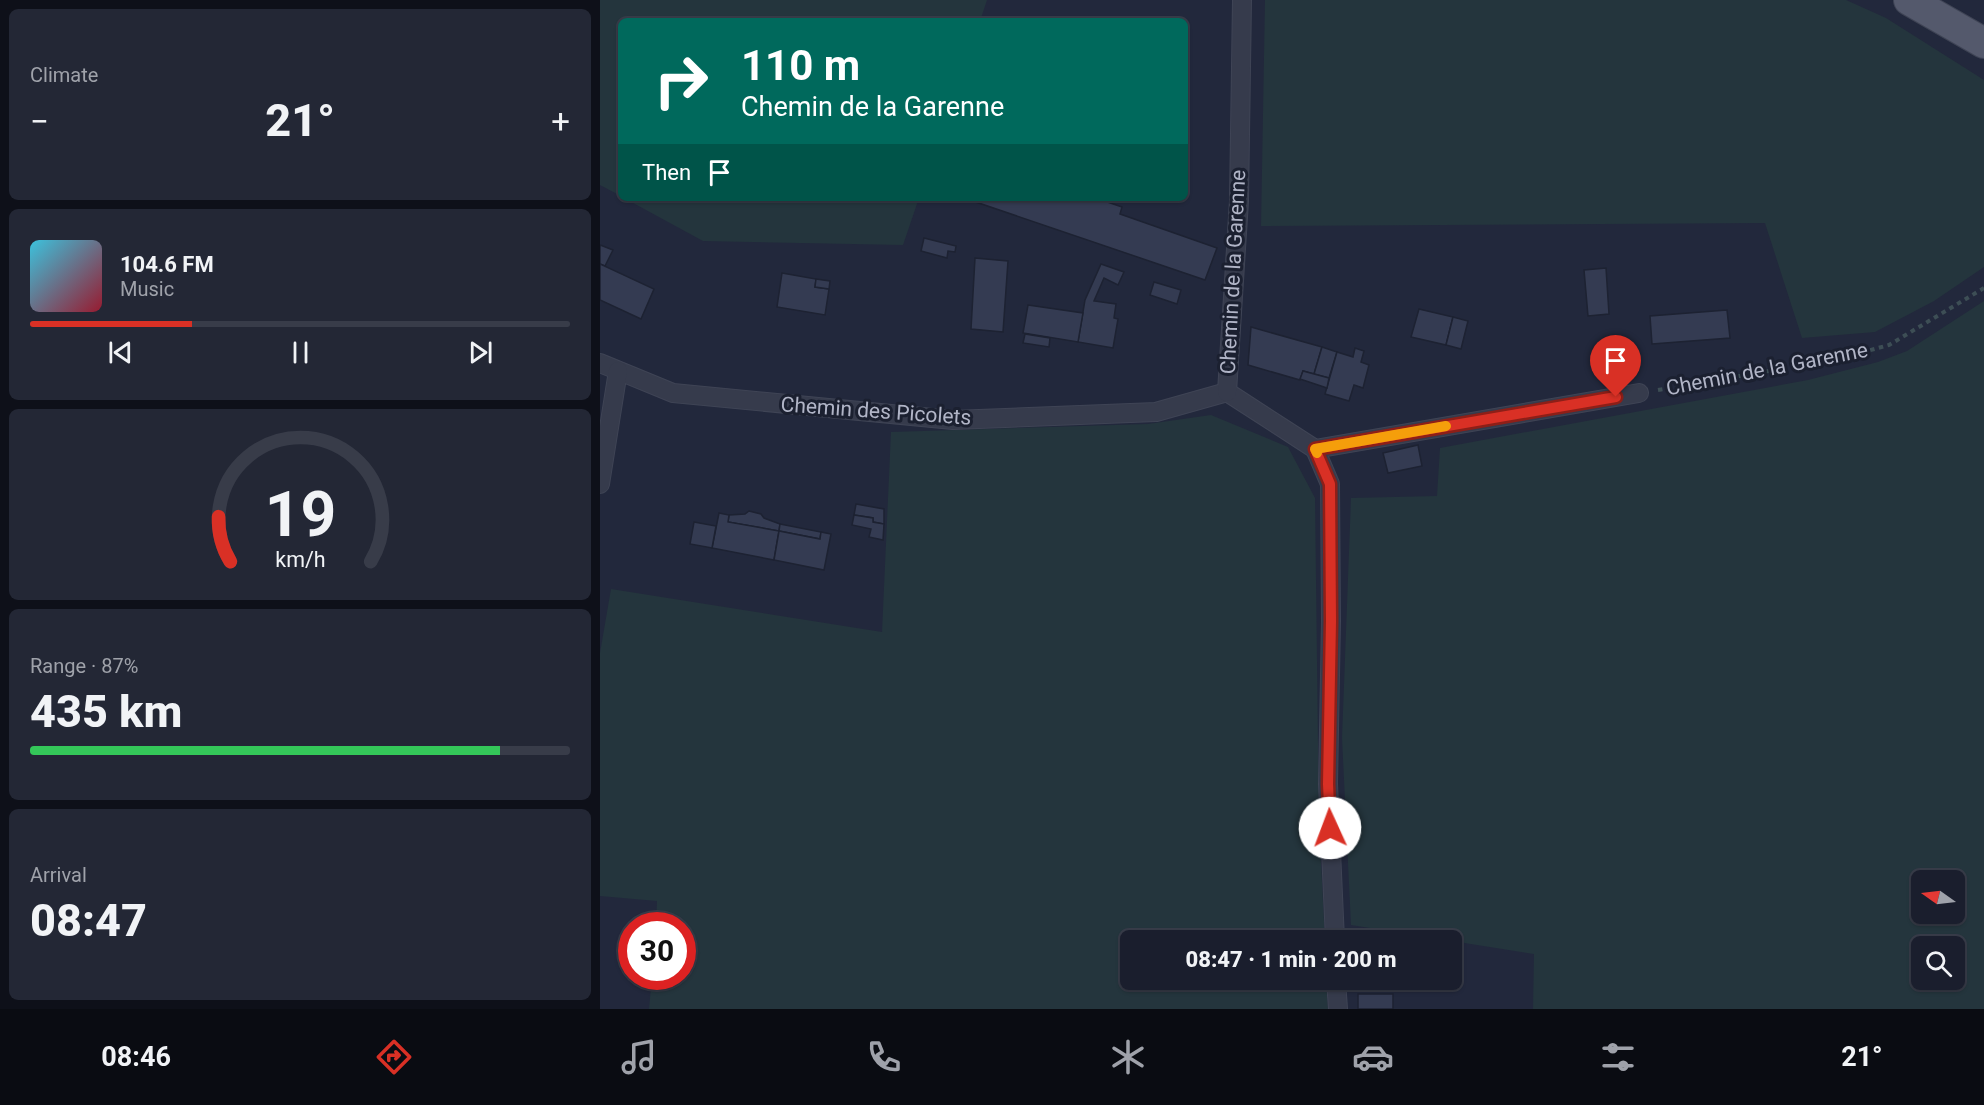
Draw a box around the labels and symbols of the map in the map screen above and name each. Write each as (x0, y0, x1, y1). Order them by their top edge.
street label: Chemin de la Garenne (1216, 169, 1250, 375)
pin (1590, 335, 1641, 397)
street label: Chemin de la Garenne (1664, 338, 1870, 400)
street label: Chemin des Picolets (780, 392, 972, 430)
position arrow (1298, 796, 1362, 860)
north arrow (1911, 870, 1965, 924)
speed limit sign: 30 (618, 912, 696, 990)

